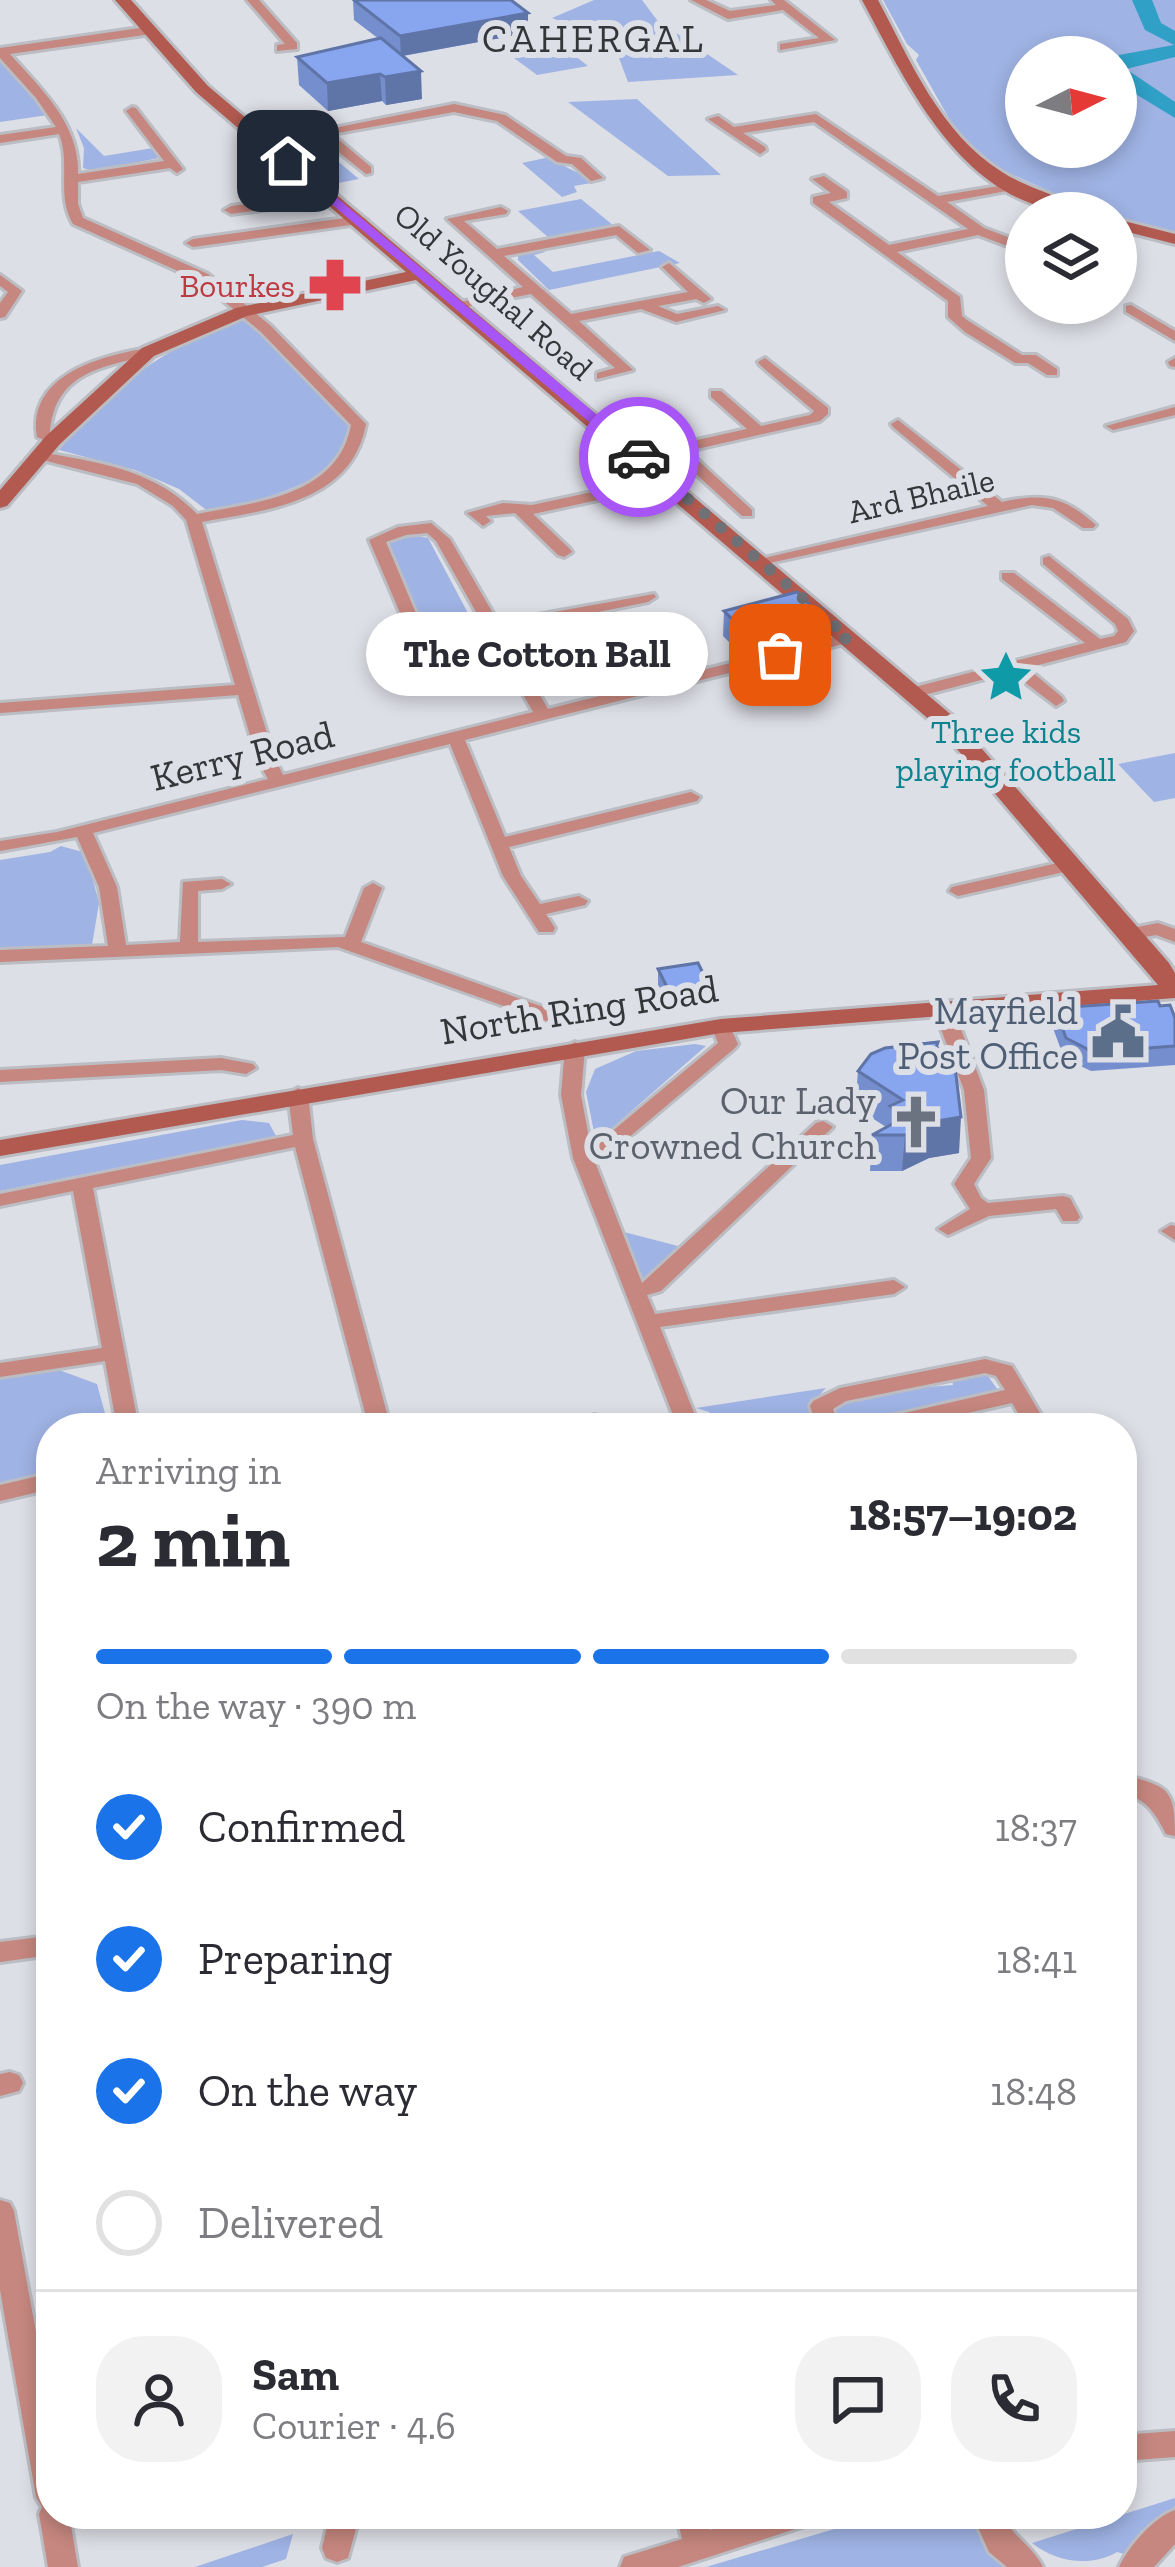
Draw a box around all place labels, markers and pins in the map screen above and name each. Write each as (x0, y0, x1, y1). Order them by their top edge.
pin (237, 110, 339, 212)
pharmacy icon: Bourkes (306, 256, 364, 314)
place label: Bourkes (179, 266, 295, 305)
pin (729, 604, 831, 706)
callout: The Cotton Ball (366, 613, 708, 697)
place icon: Three kids playing football (977, 648, 1035, 706)
place label: Three kids playing football (896, 712, 1116, 789)
place label: Mayfield Post Office (898, 987, 1078, 1079)
public building icon: Mayfield Post Office (1089, 1003, 1147, 1061)
place label: Our Lady Crowned Church (589, 1077, 876, 1169)
church icon: Our Lady Crowned Church (887, 1093, 945, 1151)

